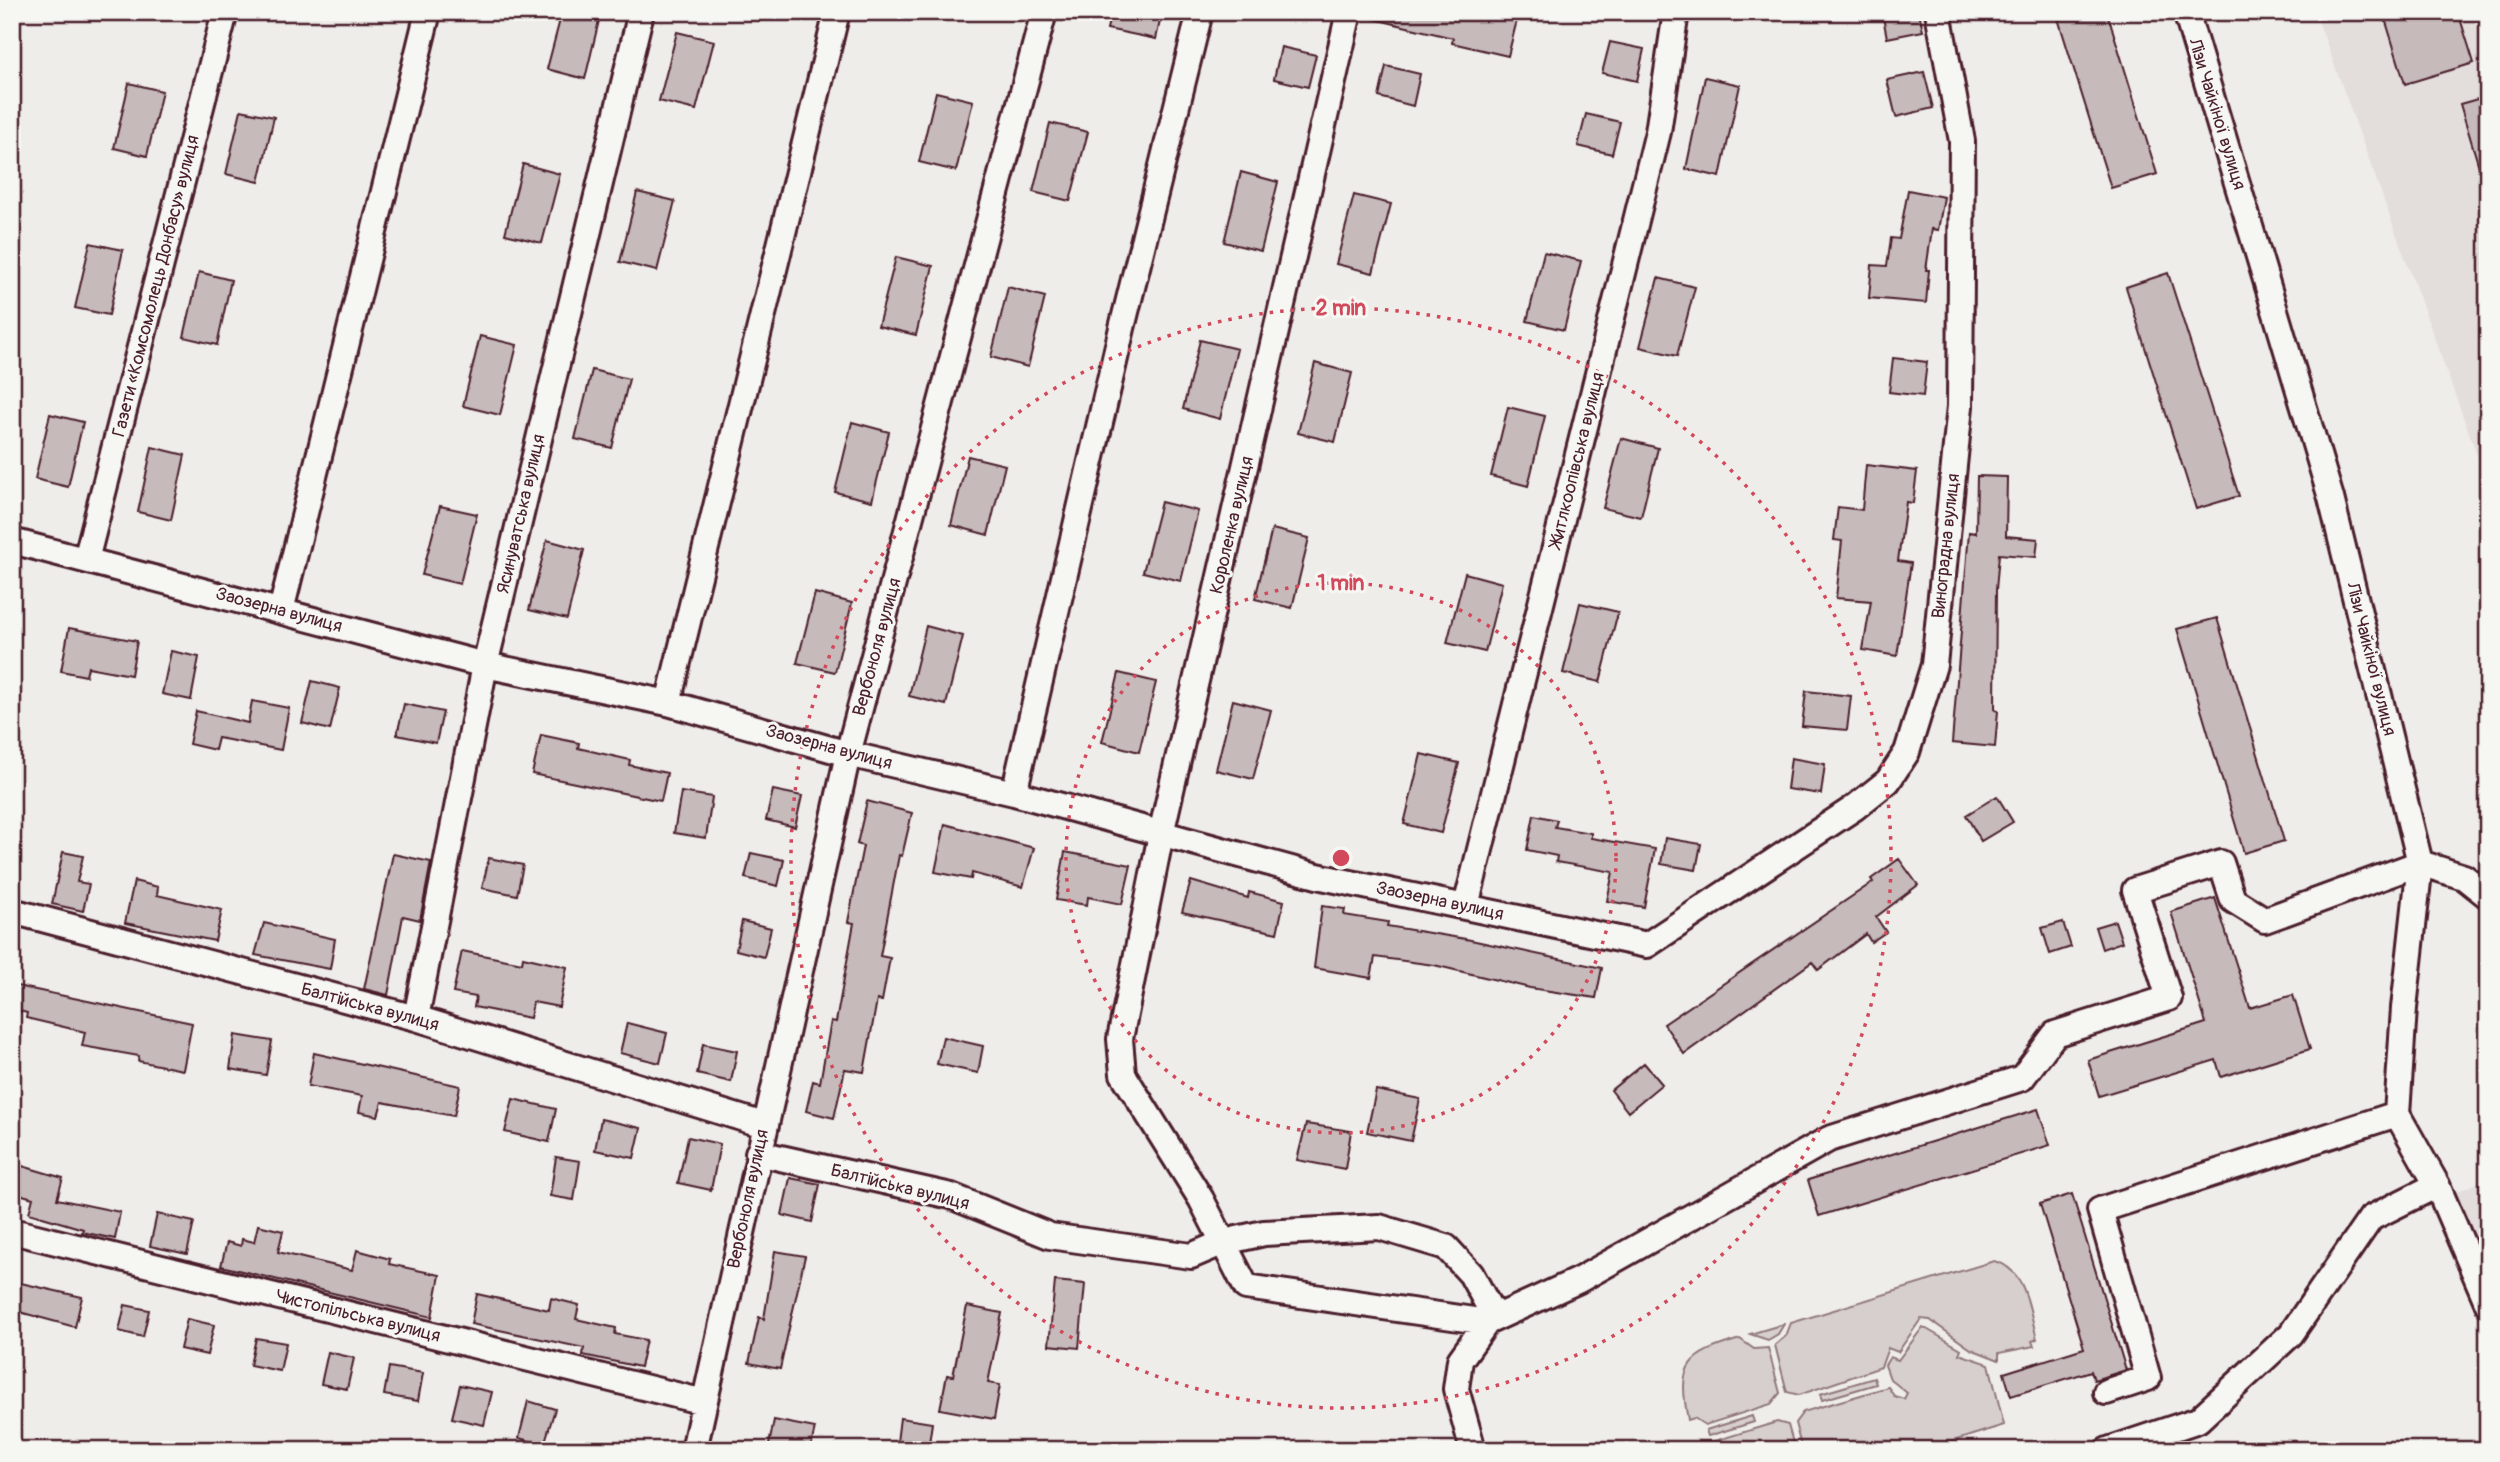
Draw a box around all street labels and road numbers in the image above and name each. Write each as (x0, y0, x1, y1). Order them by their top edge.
street label: Лізи Чайкіної вулиця (2183, 34, 2251, 193)
street label: Газети «Комсомолець Донбасу» вулиця (107, 133, 205, 439)
street label: Житлкоопівська вулиця (1543, 370, 1610, 553)
street label: Ясинуватська вулиця (491, 432, 551, 596)
street label: Короленка вулиця (1205, 454, 1259, 596)
street label: Виноградна вулиця (1927, 472, 1965, 620)
street label: Вербоноля вулиця (848, 576, 906, 718)
street label: Лізи Чайкіної вулиця (2341, 579, 2401, 738)
street label: Заозерна вулиця (213, 582, 345, 638)
street label: Заозерна вулиця (763, 719, 895, 775)
street label: Заозерна вулиця (1374, 876, 1506, 926)
street label: Балтійська вулиця (298, 977, 442, 1037)
street label: Вербоноля вулиця (722, 1127, 774, 1271)
street label: Балтійська вулиця (828, 1159, 972, 1215)
street label: Чистопільська вулиця (273, 1284, 443, 1348)

